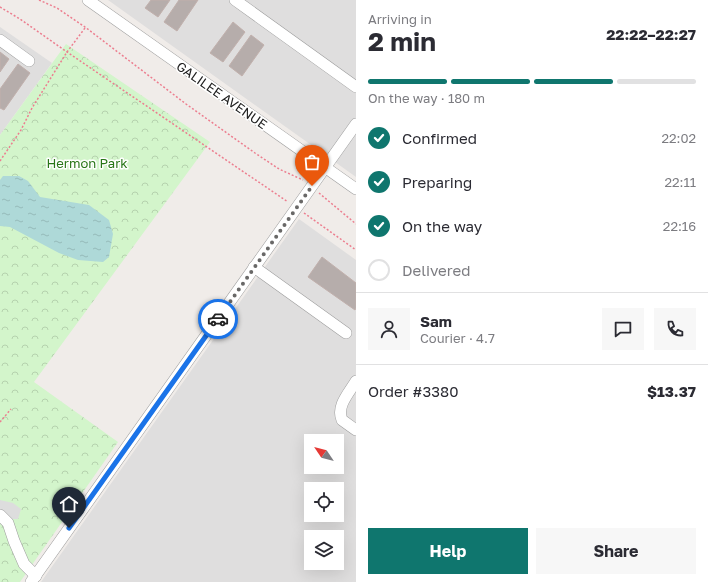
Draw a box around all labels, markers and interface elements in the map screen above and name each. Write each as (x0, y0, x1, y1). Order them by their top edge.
text: Arriving in (368, 11, 432, 27)
text: 22:22–22:27 (606, 25, 696, 43)
text: 2 min (368, 26, 436, 57)
street label: GALILEE AVENUE (174, 58, 271, 132)
text: On the way · 180 m (368, 90, 485, 106)
icon: check (368, 127, 390, 149)
text: Confirmed (402, 129, 477, 147)
text: 22:02 (661, 130, 696, 146)
pin (295, 145, 329, 186)
icon: bag (301, 151, 323, 173)
park label: Hermon Park (46, 155, 128, 171)
icon: check (368, 171, 390, 193)
text: Preparing (402, 173, 472, 191)
text: 22:11 (664, 174, 696, 190)
icon: check (368, 215, 390, 237)
text: On the way (402, 217, 482, 235)
text: 22:16 (663, 218, 696, 234)
text: Delivered (402, 261, 470, 279)
courier (198, 299, 238, 339)
icon: car (207, 308, 229, 330)
button: person (368, 308, 410, 350)
button: chat (602, 308, 644, 350)
button: phone (654, 308, 696, 350)
text: Sam (420, 312, 452, 330)
text: Courier · 4.7 (420, 330, 495, 346)
text: Order #3380 (368, 382, 459, 400)
text: $13.37 (647, 382, 696, 400)
north arrow (304, 434, 344, 474)
map controls (304, 434, 344, 570)
button: locate (304, 482, 344, 522)
pin (52, 487, 86, 528)
icon: home (58, 493, 80, 515)
button: Help (368, 528, 528, 574)
button: Share (536, 528, 696, 574)
button: layers (304, 530, 344, 570)

